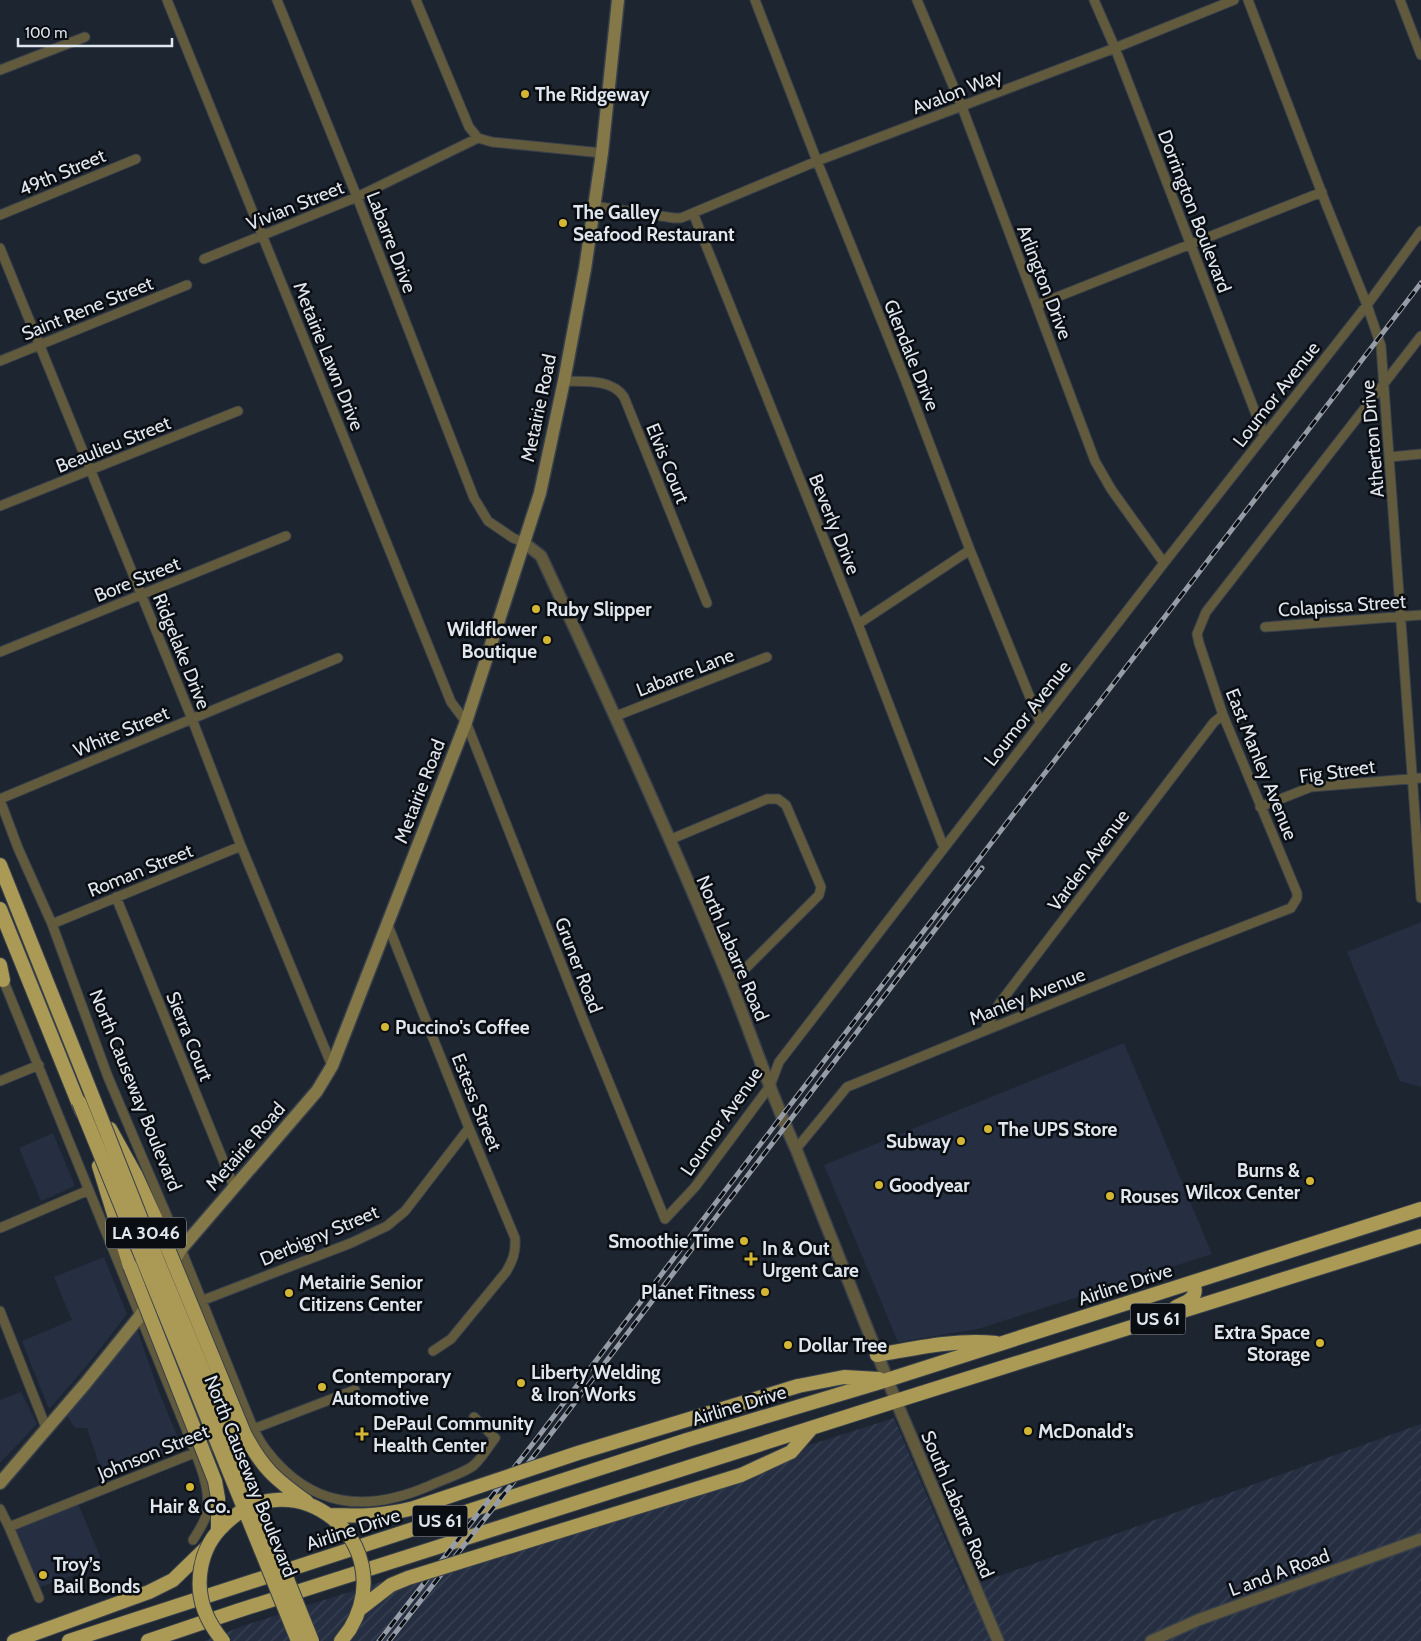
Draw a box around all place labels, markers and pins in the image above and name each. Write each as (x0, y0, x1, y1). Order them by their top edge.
place label: The Ridgeway (535, 83, 650, 106)
marker: The Ridgeway (519, 88, 531, 100)
place label: The Galley Seafood Restaurant (573, 201, 735, 246)
marker: The Galley Seafood Restaurant (557, 217, 569, 229)
place label: Ruby Slipper (546, 598, 652, 621)
marker: Ruby Slipper (530, 603, 542, 615)
place label: Wildflower Boutique (447, 618, 538, 663)
marker: Wildflower Boutique (541, 634, 553, 646)
place label: Puccino's Coffee (395, 1016, 530, 1039)
marker: Puccino's Coffee (379, 1021, 391, 1033)
place label: The UPS Store (998, 1118, 1117, 1141)
marker: The UPS Store (982, 1123, 994, 1135)
place label: Subway (886, 1130, 952, 1153)
marker: Subway (955, 1135, 967, 1147)
place label: Burns & Wilcox Center (1186, 1159, 1301, 1204)
place label: Goodyear (889, 1174, 970, 1197)
marker: Burns & Wilcox Center (1304, 1175, 1316, 1187)
marker: Goodyear (873, 1179, 885, 1191)
place label: Rouses (1120, 1185, 1179, 1208)
marker: Rouses (1104, 1190, 1116, 1202)
place label: Smoothie Time (608, 1230, 734, 1253)
marker: Smoothie Time (738, 1235, 750, 1247)
place label: In & Out Urgent Care (762, 1237, 859, 1282)
marker: In & Out Urgent Care (744, 1252, 758, 1266)
place label: Metairie Senior Citizens Center (299, 1271, 423, 1316)
place label: Planet Fitness (641, 1281, 755, 1304)
marker: Planet Fitness (759, 1286, 771, 1298)
marker: Metairie Senior Citizens Center (283, 1287, 295, 1299)
place label: Extra Space Storage (1214, 1321, 1310, 1366)
place label: Dollar Tree (798, 1334, 887, 1357)
marker: Extra Space Storage (1314, 1337, 1326, 1349)
marker: Dollar Tree (782, 1339, 794, 1351)
place label: Liberty Welding & Iron Works (531, 1361, 661, 1406)
place label: Contemporary Automotive (332, 1365, 452, 1410)
marker: Liberty Welding & Iron Works (515, 1377, 527, 1389)
marker: Contemporary Automotive (316, 1381, 328, 1393)
place label: DePaul Community Health Center (373, 1412, 534, 1457)
place label: McDonald's (1038, 1420, 1134, 1443)
marker: McDonald's (1022, 1425, 1034, 1437)
marker: DePaul Community Health Center (355, 1427, 369, 1441)
marker: Hair & Co. (184, 1481, 196, 1493)
place label: Hair & Co. (150, 1495, 230, 1518)
place label: Troy’s Bail Bonds (53, 1553, 140, 1598)
marker: Troy’s Bail Bonds (37, 1569, 49, 1581)

